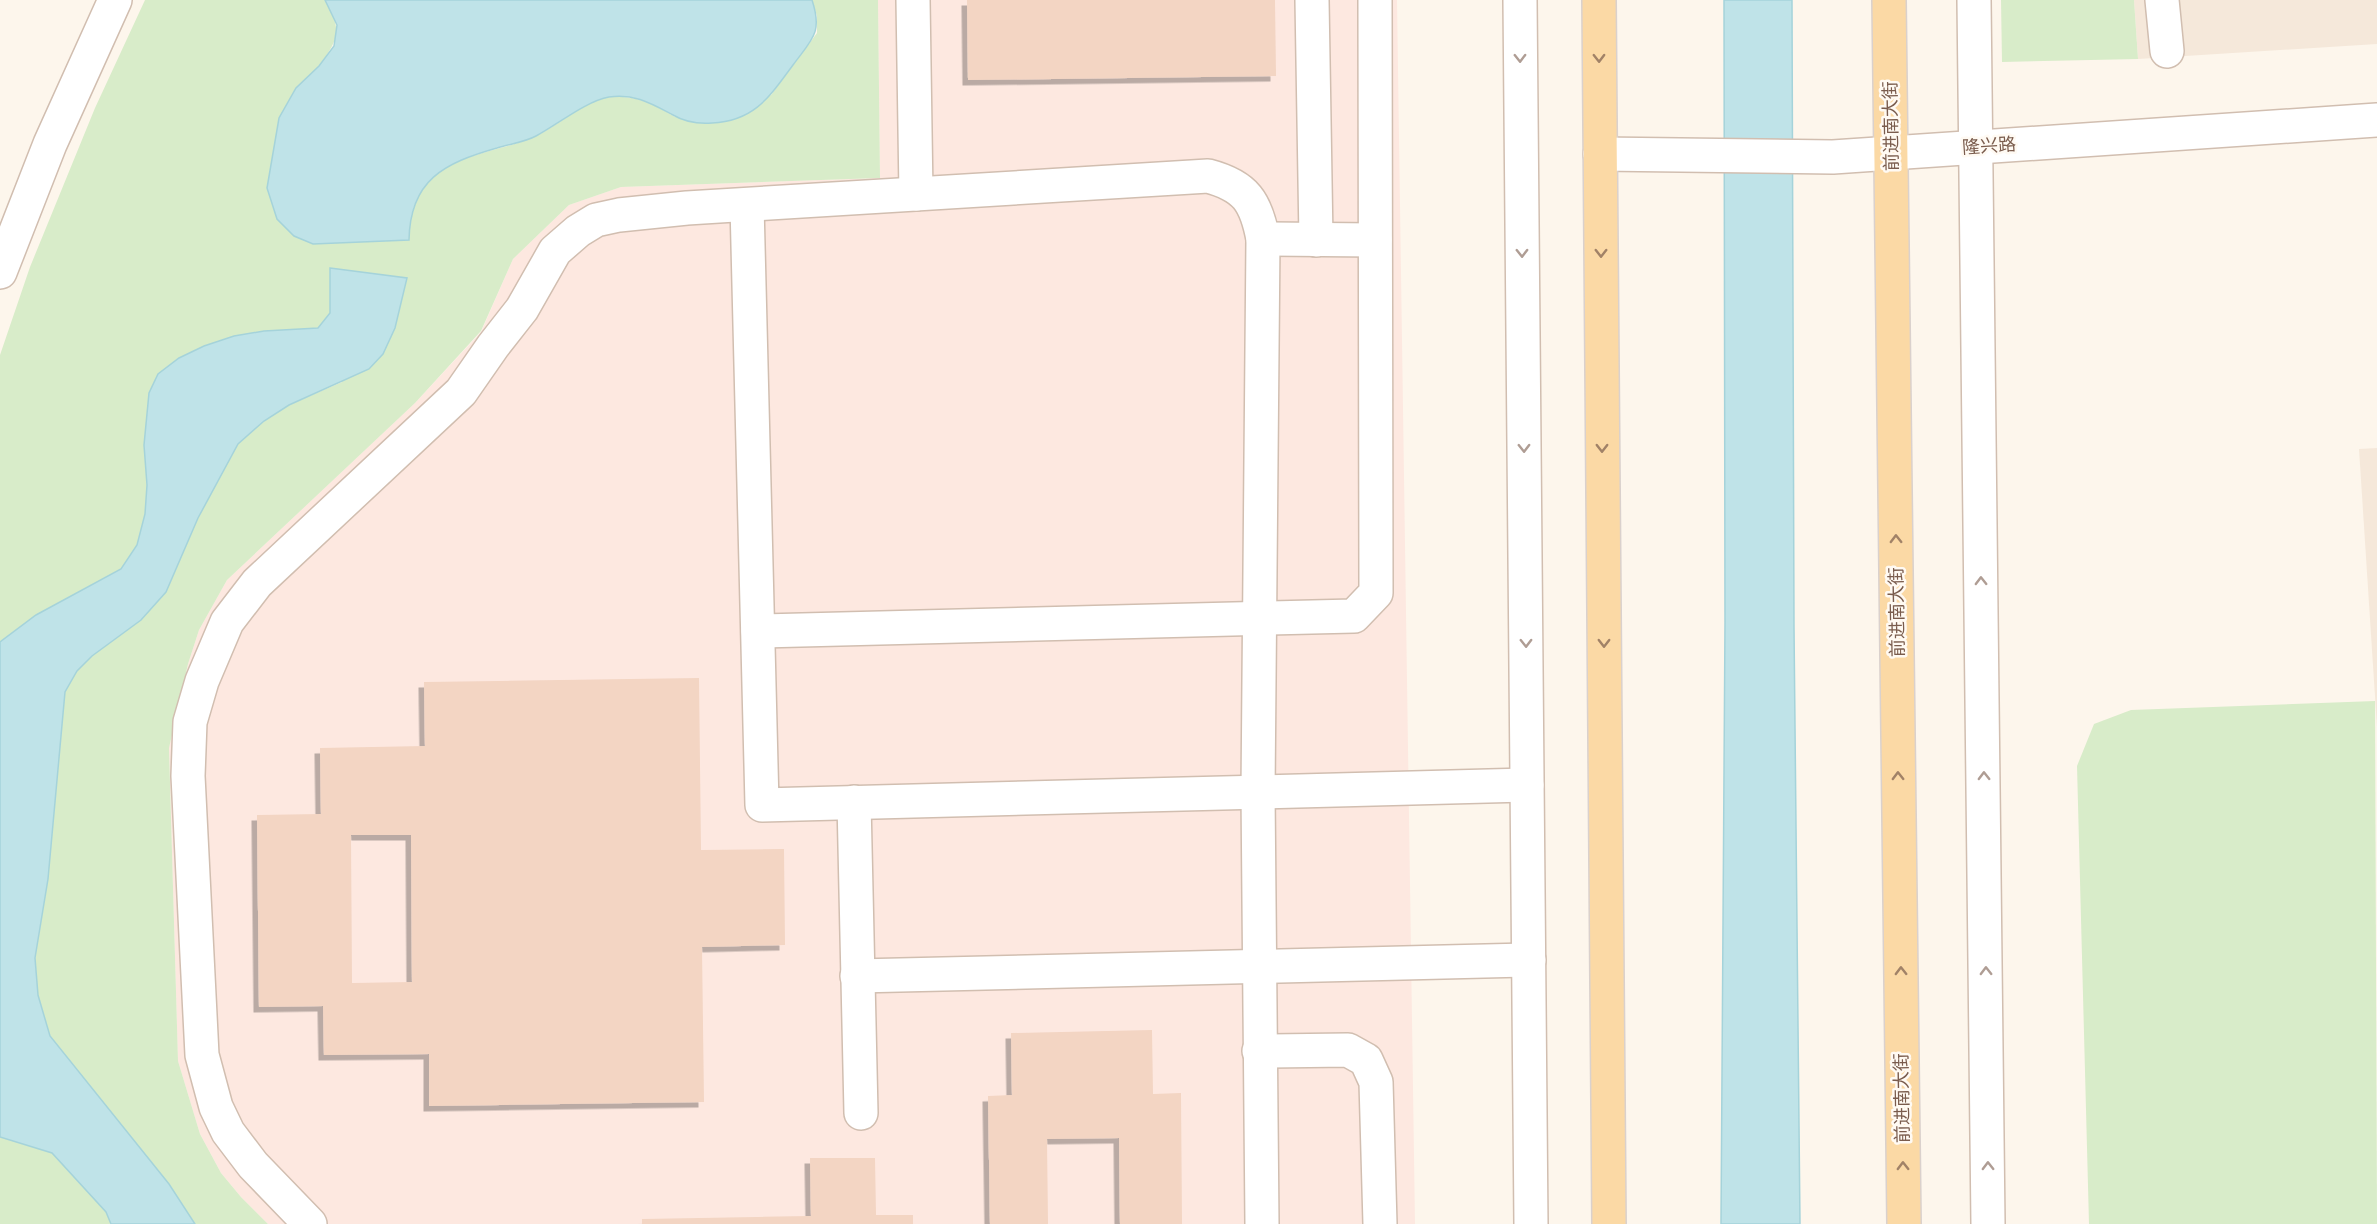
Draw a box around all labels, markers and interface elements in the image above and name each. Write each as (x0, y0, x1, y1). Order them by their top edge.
one-way arrow (1514, 54, 1527, 63)
one-way arrow (1593, 54, 1605, 63)
street label: 前进南大街 (1879, 81, 1903, 171)
street label: 隆兴路 (1961, 133, 2017, 159)
one-way arrow (1516, 249, 1528, 258)
one-way arrow (1595, 249, 1607, 258)
one-way arrow (1518, 444, 1530, 453)
one-way arrow (1596, 444, 1609, 453)
one-way arrow (1890, 534, 1902, 543)
street label: 前进南大街 (1885, 567, 1909, 657)
one-way arrow (1975, 576, 1987, 585)
one-way arrow (1520, 639, 1532, 648)
one-way arrow (1598, 639, 1610, 648)
one-way arrow (1892, 771, 1905, 780)
one-way arrow (1978, 771, 1990, 780)
one-way arrow (1895, 966, 1907, 975)
one-way arrow (1980, 966, 1992, 975)
street label: 前进南大街 (1890, 1053, 1914, 1143)
one-way arrow (1897, 1161, 1909, 1170)
one-way arrow (1982, 1161, 1994, 1170)

